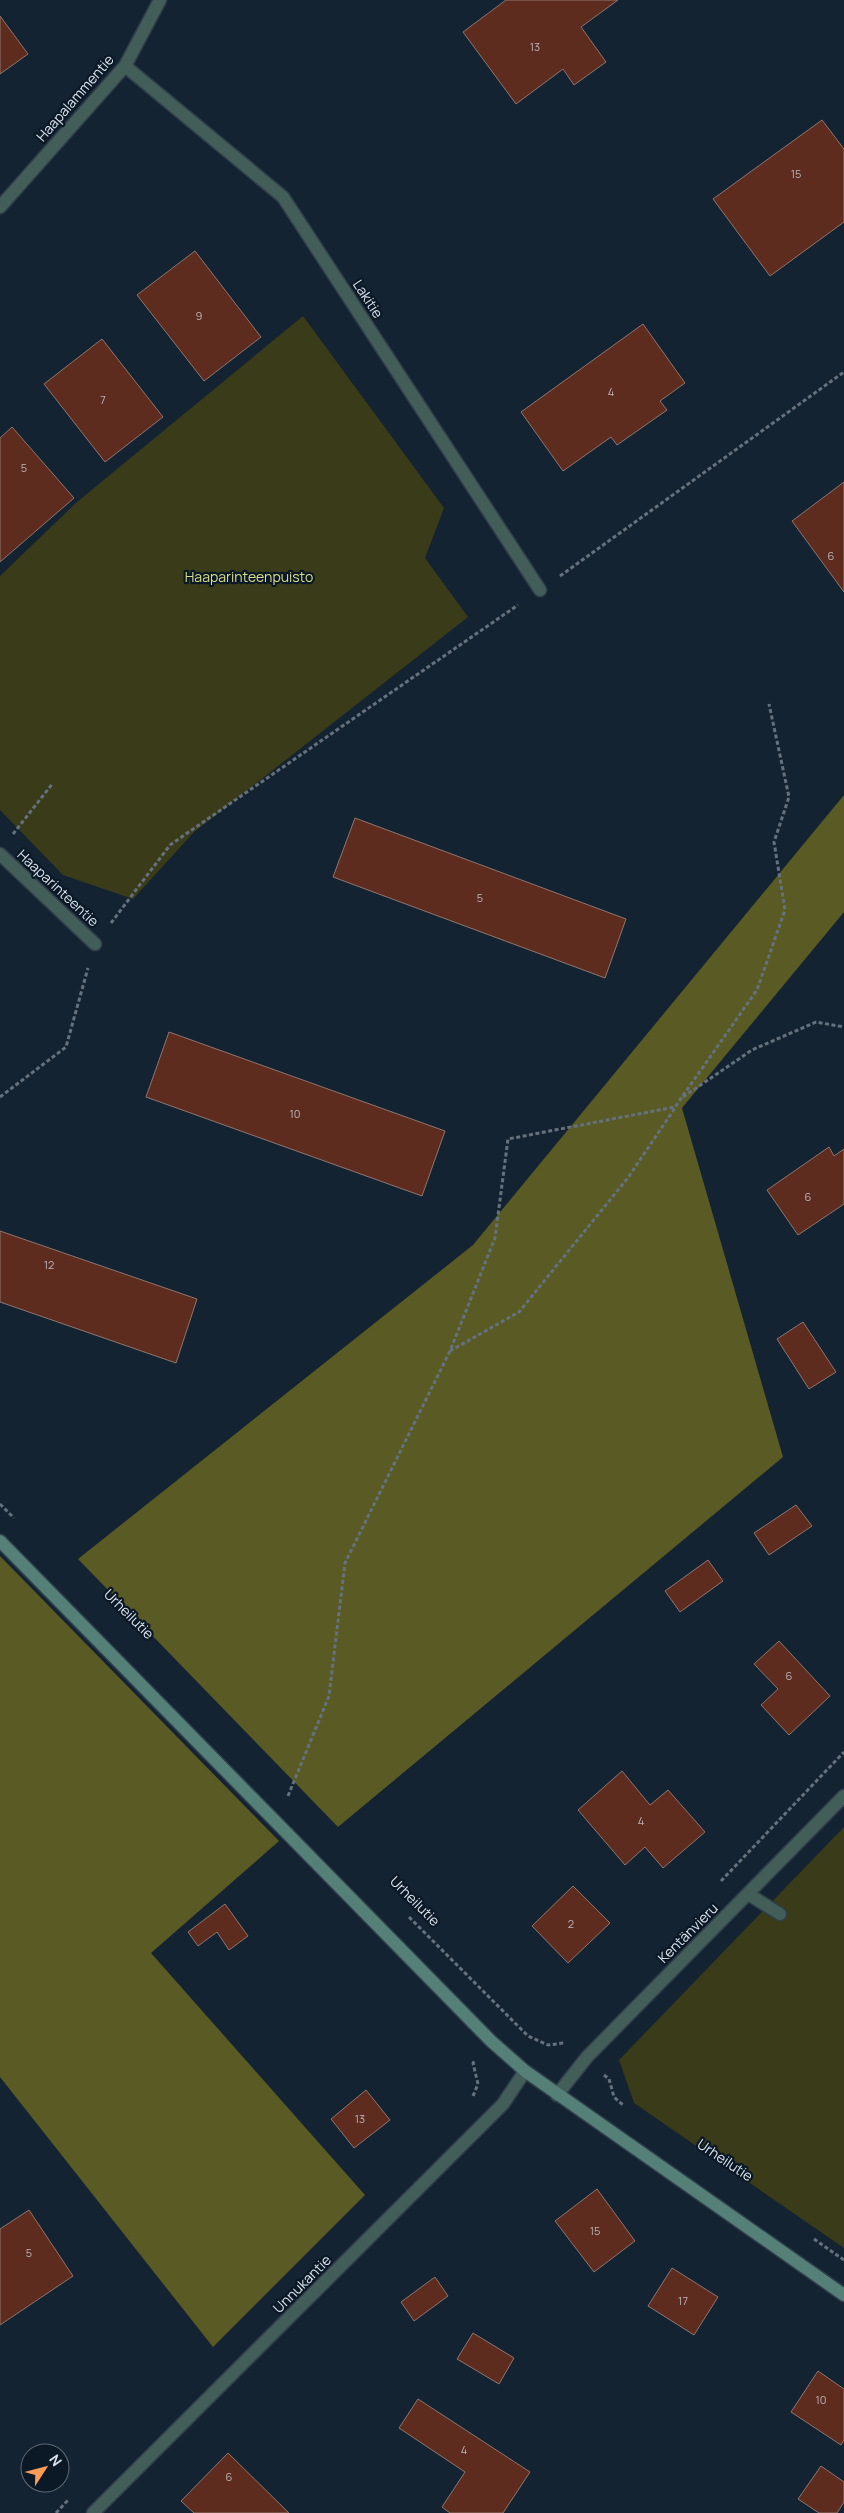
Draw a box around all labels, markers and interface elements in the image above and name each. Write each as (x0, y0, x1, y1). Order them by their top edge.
house number: 13 (530, 39, 540, 54)
street label: Haapalammentie (32, 50, 118, 145)
house number: 15 (791, 166, 801, 181)
street label: Lakitie (349, 276, 388, 322)
house number: 9 (196, 308, 203, 323)
house number: 4 (608, 384, 614, 399)
house number: 7 (100, 392, 106, 407)
house number: 5 (21, 460, 27, 475)
house number: 6 (828, 548, 835, 563)
park label: Haaparinteenpuisto (185, 567, 313, 586)
street label: Haaparinteentie (14, 845, 103, 930)
house number: 5 (477, 890, 483, 905)
house number: 10 (289, 1106, 301, 1121)
house number: 6 (805, 1189, 812, 1204)
house number: 12 (44, 1257, 54, 1272)
street label: Urheilutie (100, 1585, 158, 1643)
house number: 6 (786, 1668, 793, 1683)
house number: 4 (638, 1813, 644, 1828)
street label: Urheilutie (386, 1872, 444, 1930)
street label: Kentänvieru (653, 1898, 722, 1967)
house number: 2 (568, 1916, 574, 1931)
house number: 13 (355, 2111, 365, 2126)
street label: Urheilutie (694, 2134, 757, 2185)
house number: 15 (590, 2223, 600, 2238)
house number: 5 (26, 2245, 32, 2260)
street label: Unnukantie (268, 2250, 335, 2317)
house number: 17 (678, 2293, 688, 2308)
house number: 10 (815, 2392, 827, 2407)
house number: 4 (461, 2442, 467, 2457)
north arrow (20, 2443, 70, 2493)
text: N (45, 2450, 67, 2470)
house number: 6 (226, 2469, 233, 2484)

